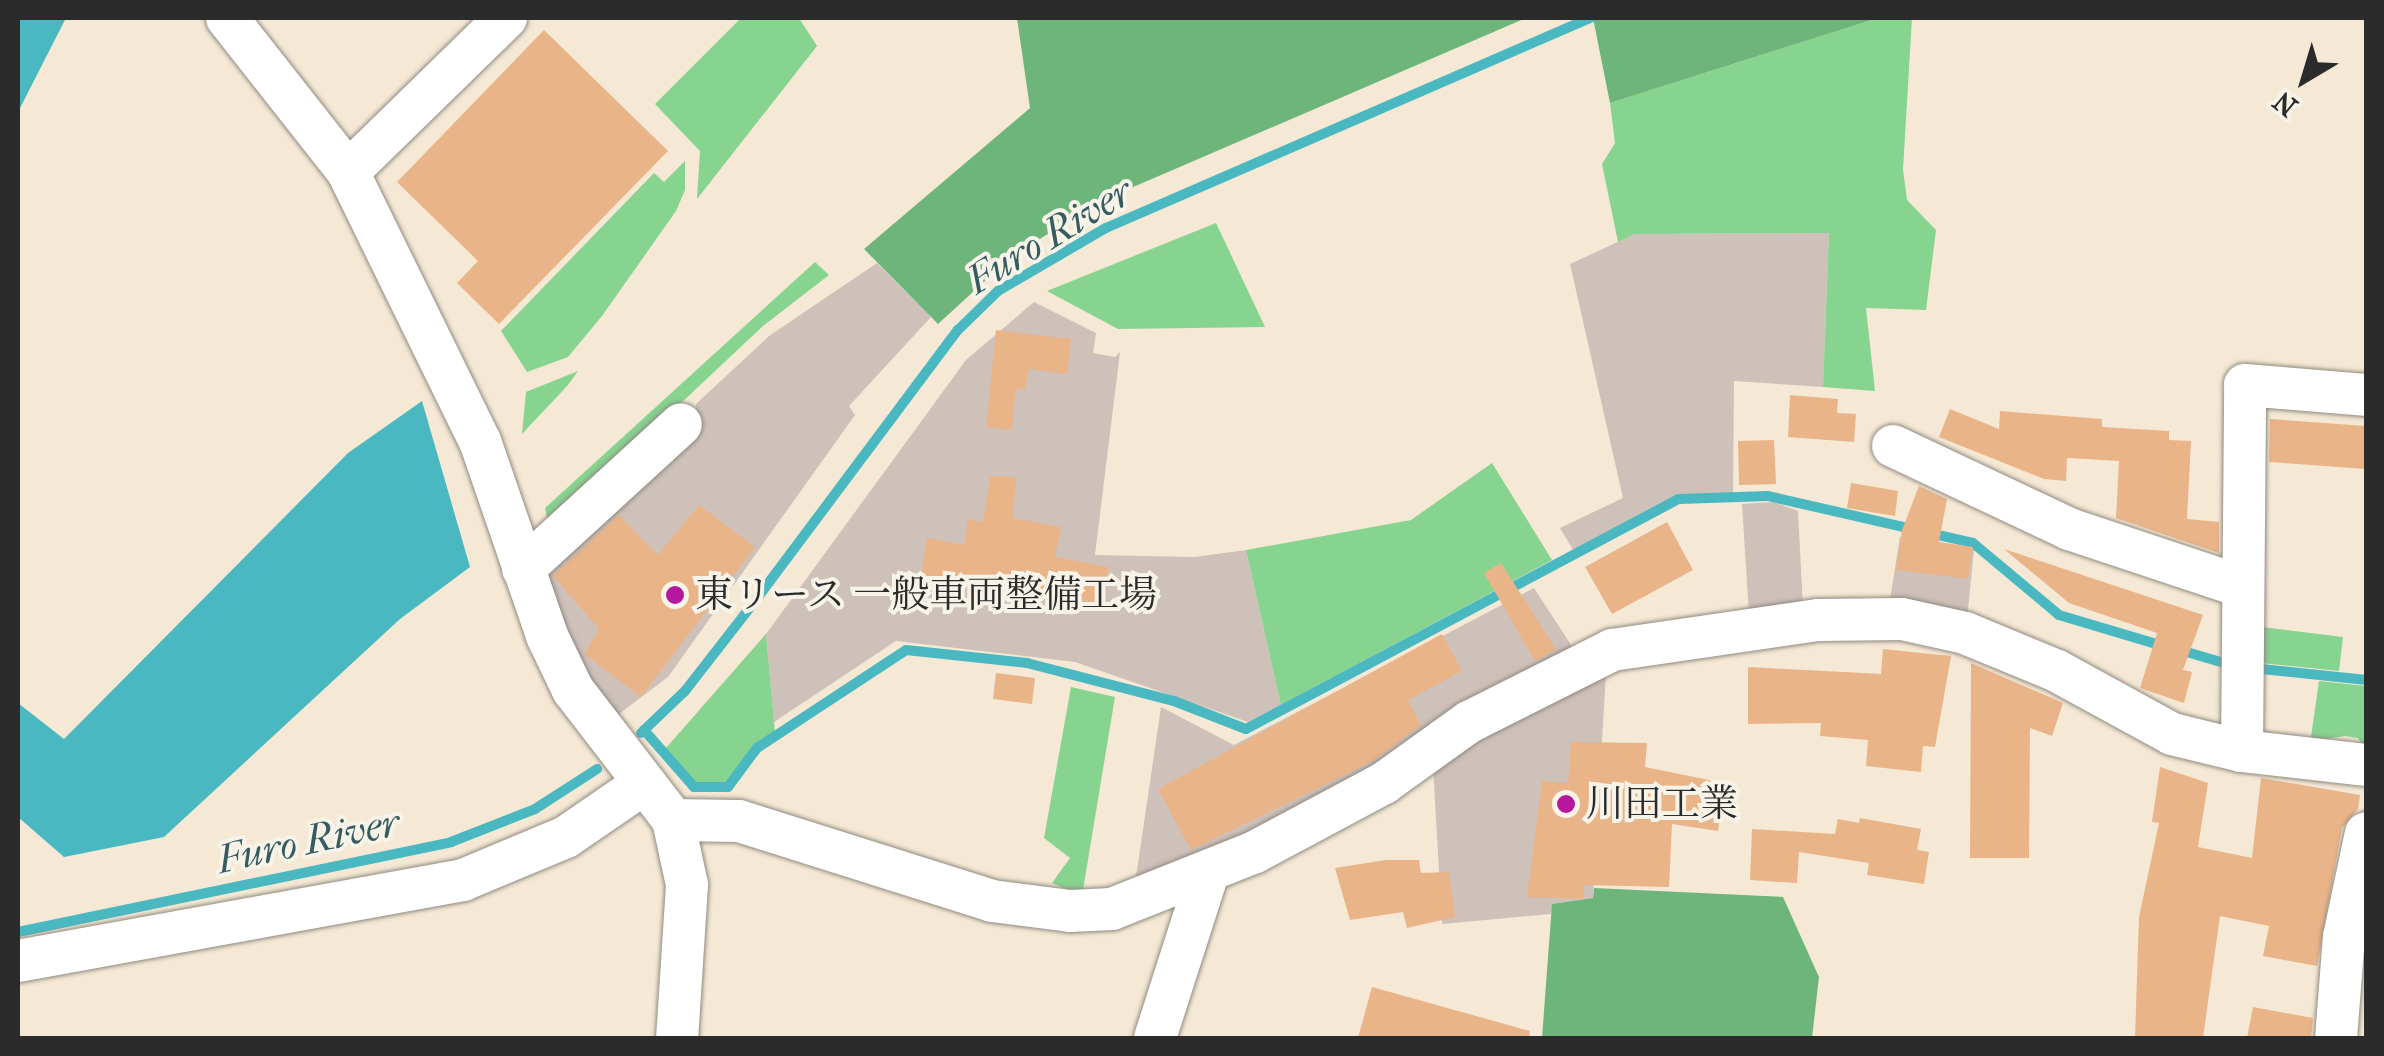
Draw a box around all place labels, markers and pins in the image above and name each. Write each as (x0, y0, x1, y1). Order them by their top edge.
place label: 東リース 一般車両整備工場 (695, 572, 1159, 618)
marker: 東リース 一般車両整備工場 (664, 584, 686, 606)
place label: 川田工業 (1586, 781, 1738, 827)
marker: 川田工業 (1555, 793, 1577, 815)

